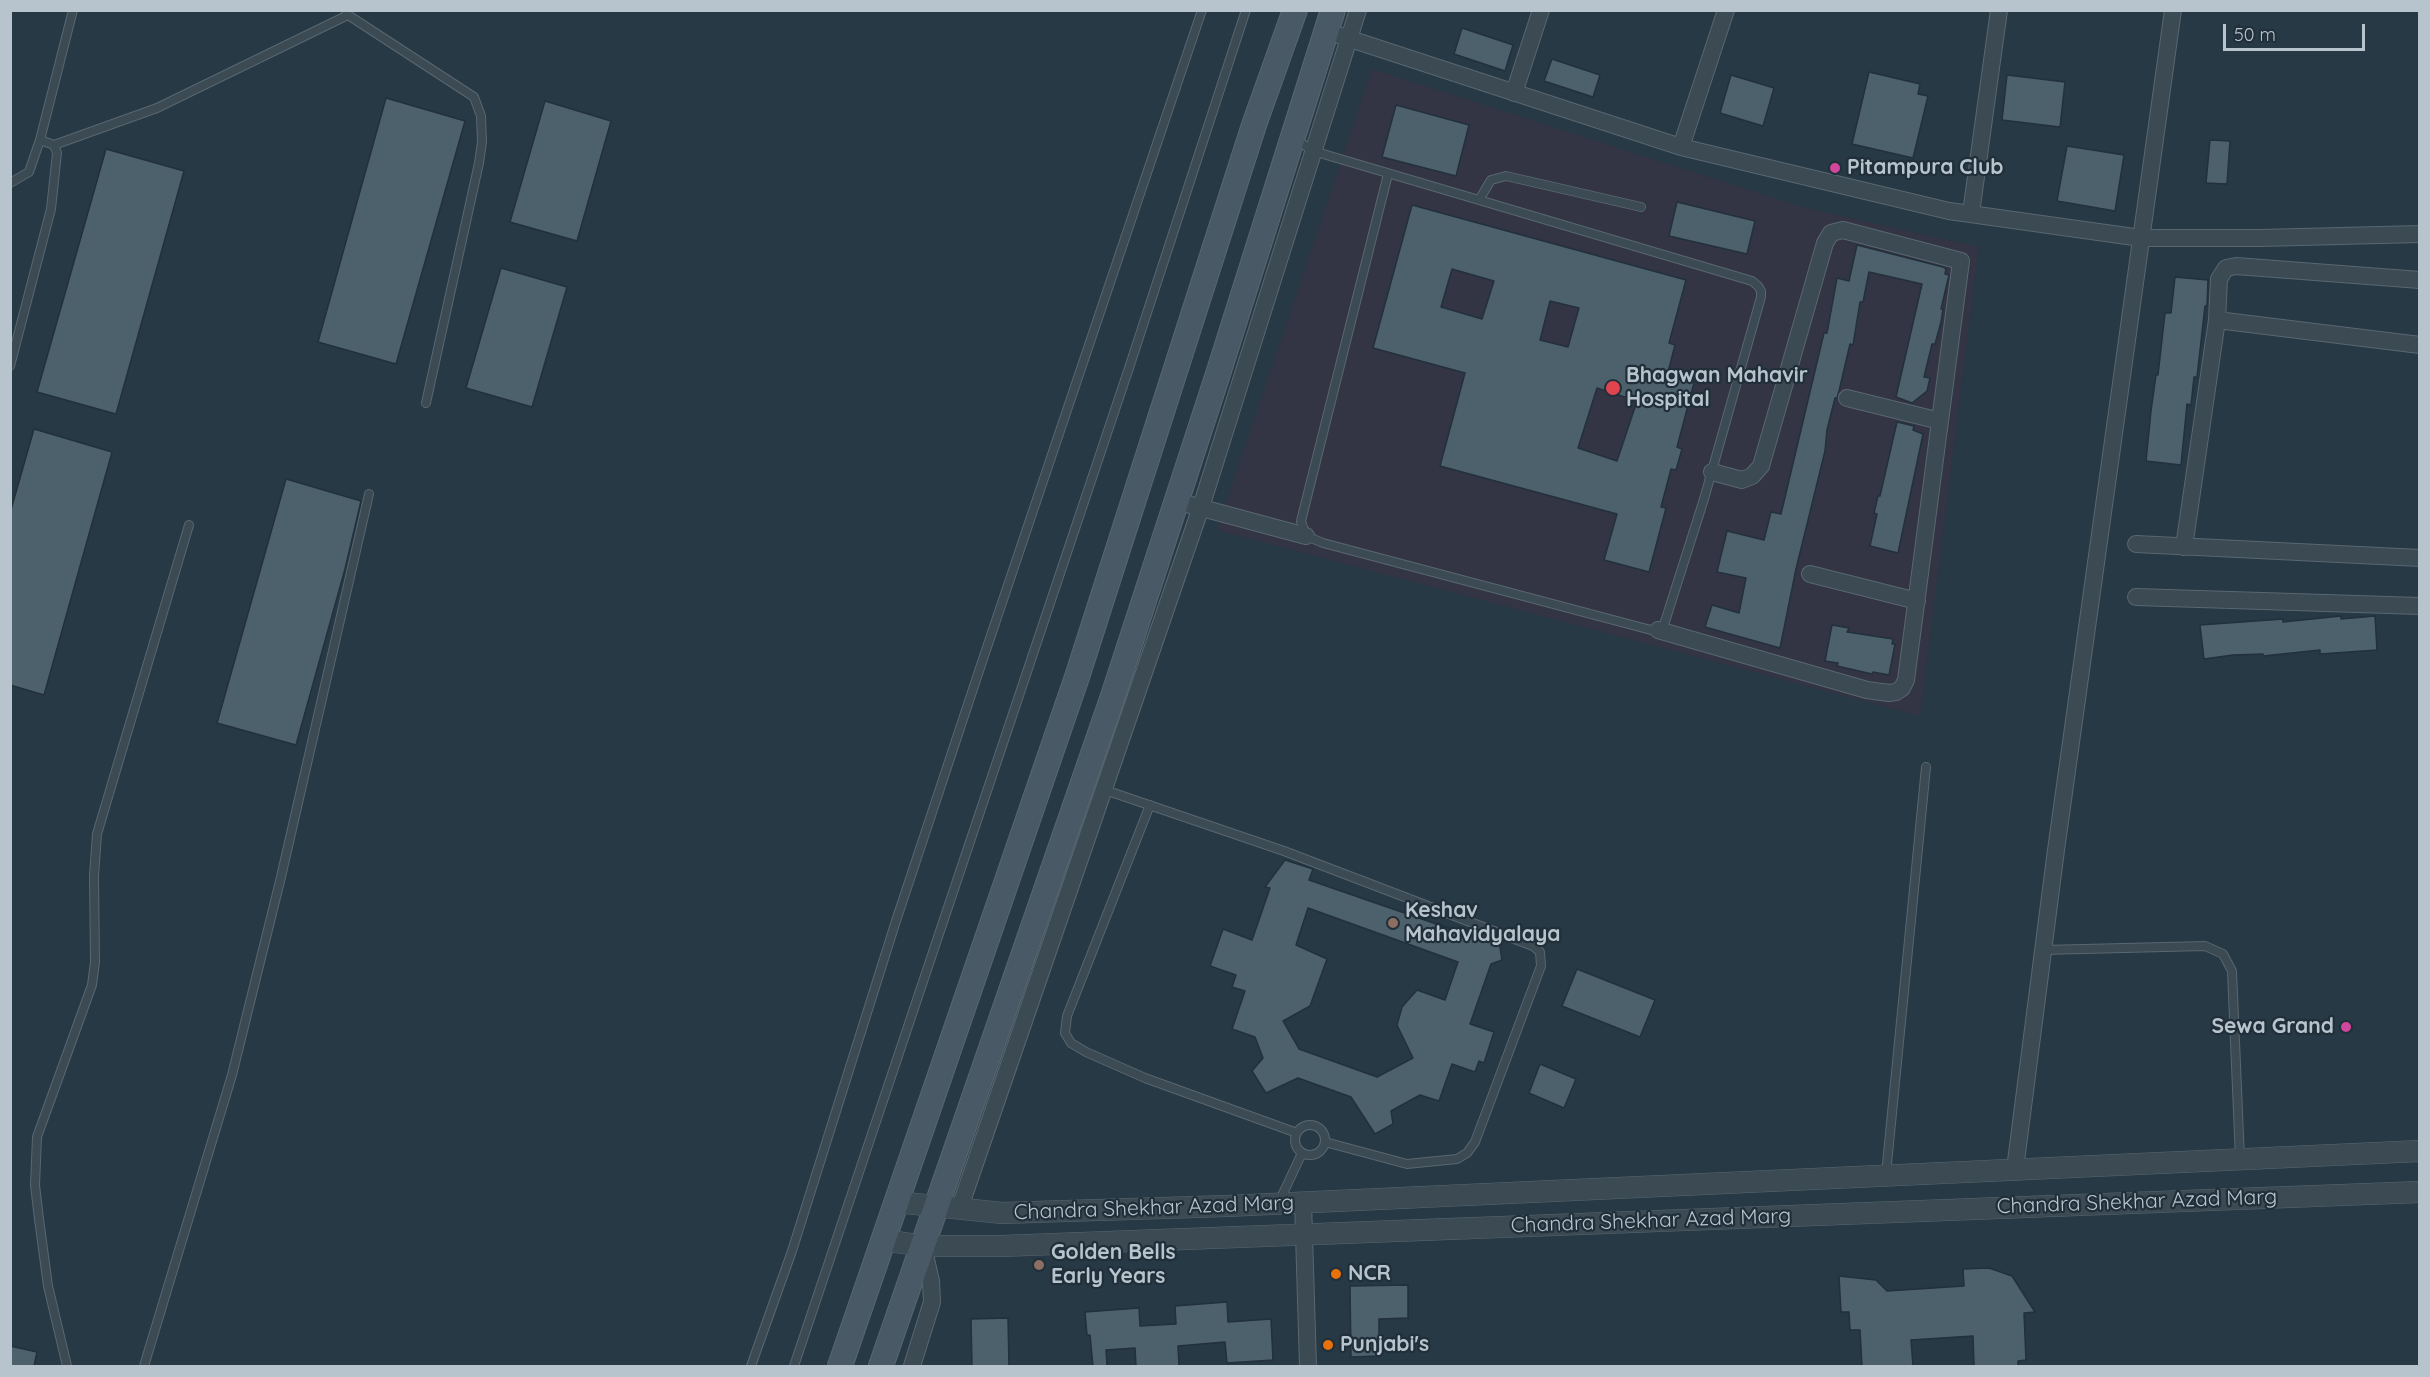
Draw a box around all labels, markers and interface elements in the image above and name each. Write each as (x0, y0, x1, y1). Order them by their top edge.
scale bar (2226, 12, 2368, 50)
text: 50 m (2234, 23, 2276, 46)
place label: Pitampura Club (1847, 155, 2003, 181)
marker: Pitampura Club (1828, 161, 1842, 175)
place label: Bhagwan Mahavir Hospital (1626, 363, 1808, 413)
marker: Bhagwan Mahavir Hospital (1604, 379, 1622, 397)
place label: Keshav Mahavidyalaya (1405, 898, 1560, 948)
marker: Keshav Mahavidyalaya (1386, 916, 1400, 930)
place label: Sewa Grand (2211, 1014, 2334, 1040)
marker: Sewa Grand (2339, 1020, 2353, 1034)
street label: Chandra Shekhar Azad Marg (1996, 1185, 2278, 1219)
street label: Chandra Shekhar Azad Marg (1013, 1191, 1295, 1225)
street label: Chandra Shekhar Azad Marg (1510, 1204, 1792, 1238)
place label: Golden Bells Early Years (1051, 1240, 1176, 1290)
marker: Golden Bells Early Years (1032, 1258, 1046, 1272)
place label: NCR (1348, 1261, 1391, 1287)
marker: NCR (1329, 1267, 1343, 1281)
place label: Punjabi's (1340, 1332, 1429, 1358)
marker: Punjabi's (1321, 1338, 1335, 1352)

